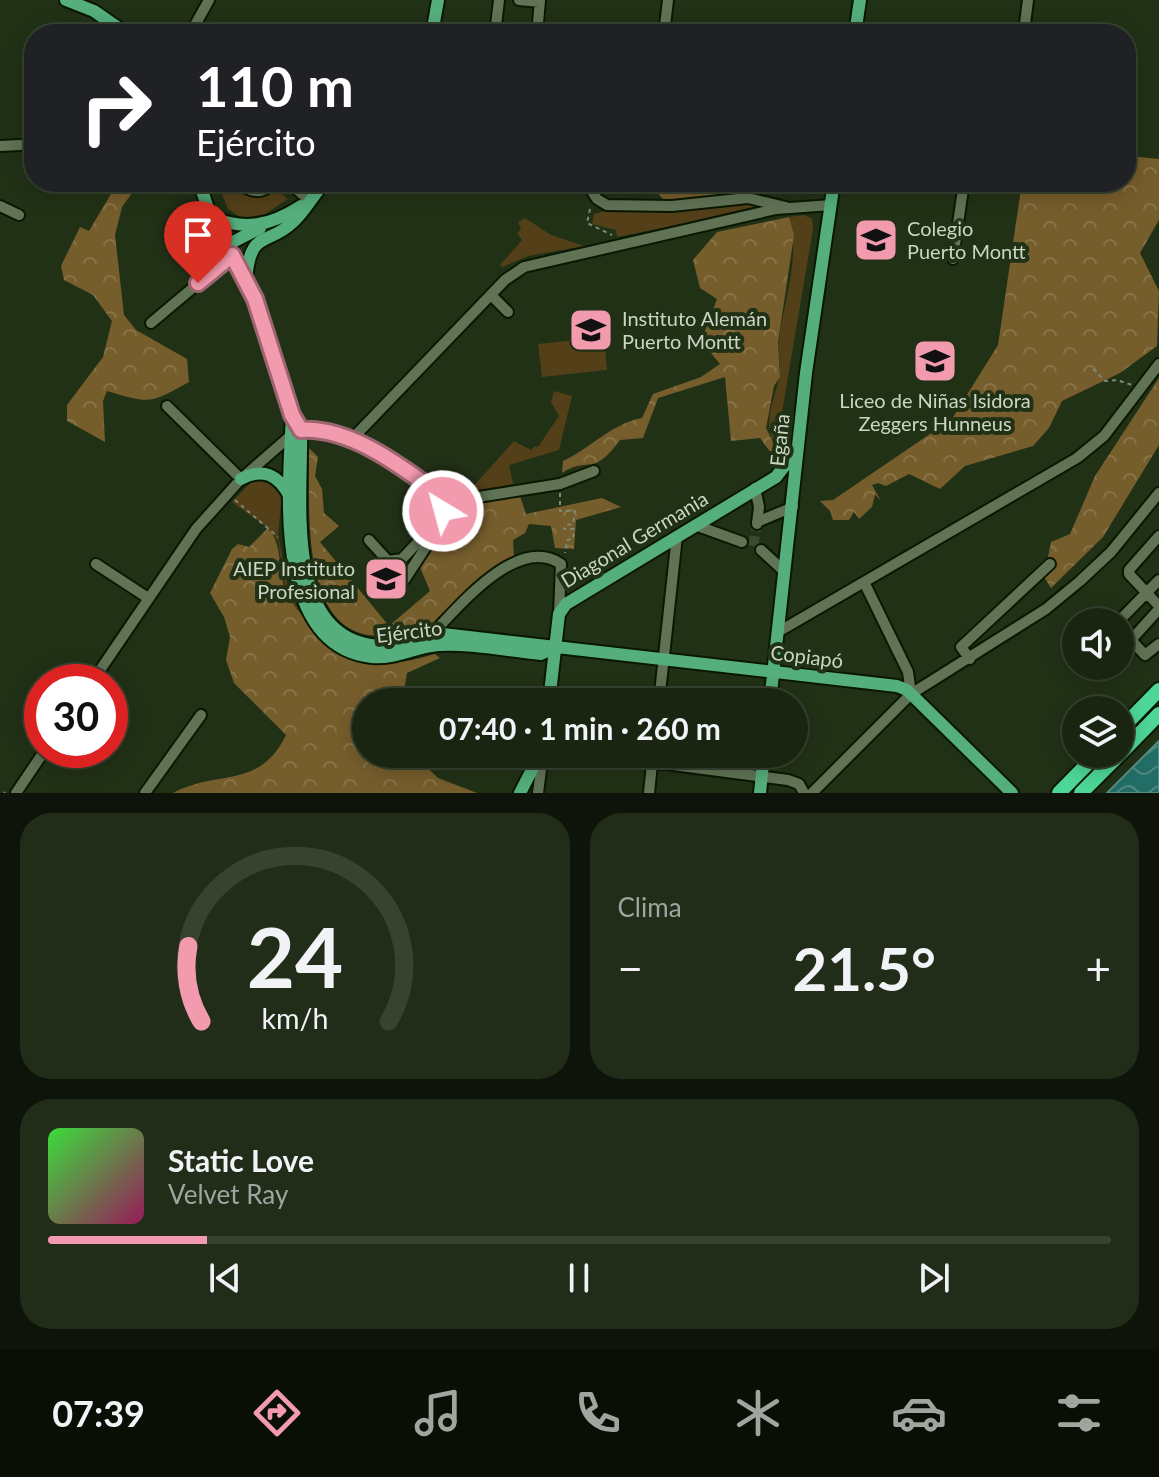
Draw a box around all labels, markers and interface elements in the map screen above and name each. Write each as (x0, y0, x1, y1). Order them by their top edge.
text: 110 m (196, 52, 354, 119)
icon: right (64, 56, 168, 160)
text: Ejército (196, 120, 316, 164)
pin (164, 201, 232, 283)
icon: arrive (176, 213, 220, 257)
school or university icon: Colegio Puerto Montt (852, 216, 900, 264)
place label: Colegio Puerto Montt (907, 216, 1026, 263)
school or university icon: Instituto Alemán Puerto Montt (567, 306, 615, 354)
place label: Instituto Alemán Puerto Montt (622, 306, 767, 353)
school or university icon: Liceo de Niñas Isidora Zeggers Hunneus (911, 337, 959, 385)
place label: Liceo de Niñas Isidora Zeggers Hunneus (839, 388, 1031, 435)
street label: Egaña (764, 413, 794, 467)
position arrow (401, 469, 485, 553)
street label: Diagonal Germania (556, 486, 712, 592)
school or university icon: AIEP Instituto Profesional (362, 555, 410, 603)
place label: AIEP Instituto Profesional (233, 556, 355, 603)
map controls (1062, 608, 1134, 768)
button: sound (1062, 608, 1134, 680)
street label: Ejército (375, 615, 443, 647)
street label: Copiapó (769, 640, 845, 672)
speed limit sign: 30 (24, 664, 128, 768)
button: layers (1062, 696, 1134, 768)
text: 07:40 · 1 min · 260 m (439, 710, 721, 746)
text: Clima (618, 891, 682, 923)
text: 24 (247, 906, 343, 1006)
text: 21.5° (792, 932, 936, 1004)
text: − (618, 942, 643, 994)
text: + (1085, 942, 1111, 994)
text: km/h (261, 1001, 328, 1035)
text: Static Love (168, 1142, 314, 1178)
text: Velvet Ray (168, 1178, 288, 1210)
icon: previous (203, 1256, 247, 1300)
icon: pause (557, 1256, 601, 1300)
icon: next (912, 1256, 956, 1300)
icon: directions (249, 1385, 305, 1441)
icon: music (410, 1385, 466, 1441)
icon: phone (570, 1385, 626, 1441)
icon: climate (730, 1385, 786, 1441)
icon: car (891, 1385, 947, 1441)
icon: filters (1051, 1385, 1107, 1441)
text: 07:39 (52, 1391, 145, 1435)

